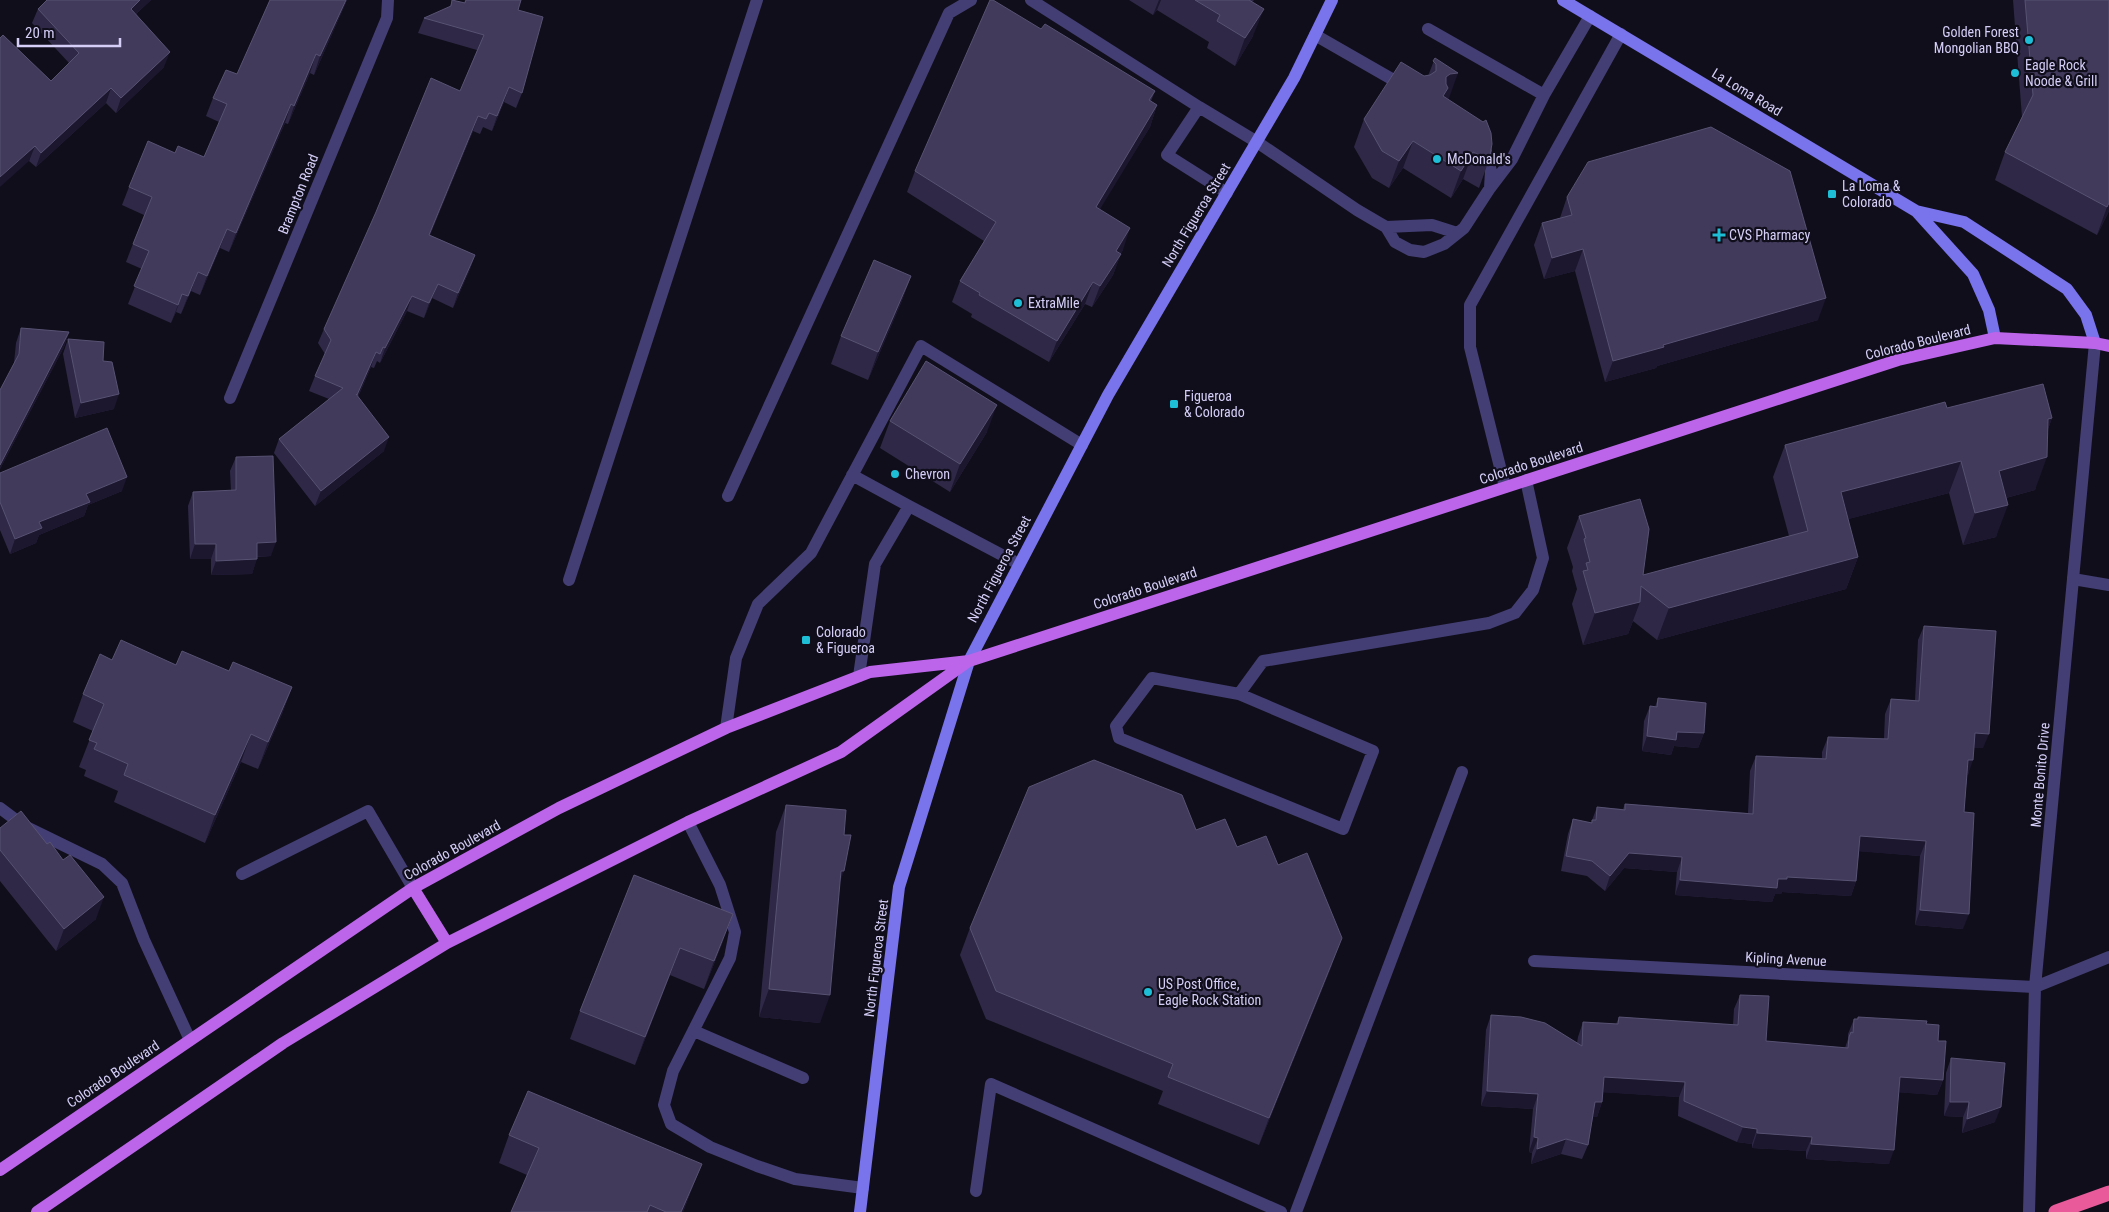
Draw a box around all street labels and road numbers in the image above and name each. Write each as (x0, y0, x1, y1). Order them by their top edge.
street label: La Loma Road (1709, 65, 1785, 119)
street label: Brampton Road (275, 152, 321, 236)
street label: North Figueroa Street (1159, 160, 1233, 270)
street label: Colorado Boulevard (1864, 321, 1972, 363)
street label: Colorado Boulevard (1477, 439, 1585, 487)
street label: North Figueroa Street (964, 513, 1034, 625)
street label: Colorado Boulevard (1091, 564, 1199, 612)
street label: Monte Bonito Drive (2027, 722, 2053, 828)
street label: Colorado Boulevard (401, 817, 503, 883)
street label: North Figueroa Street (861, 898, 891, 1018)
street label: Kipling Avenue (1745, 949, 1827, 969)
street label: Colorado Boulevard (64, 1037, 162, 1111)

